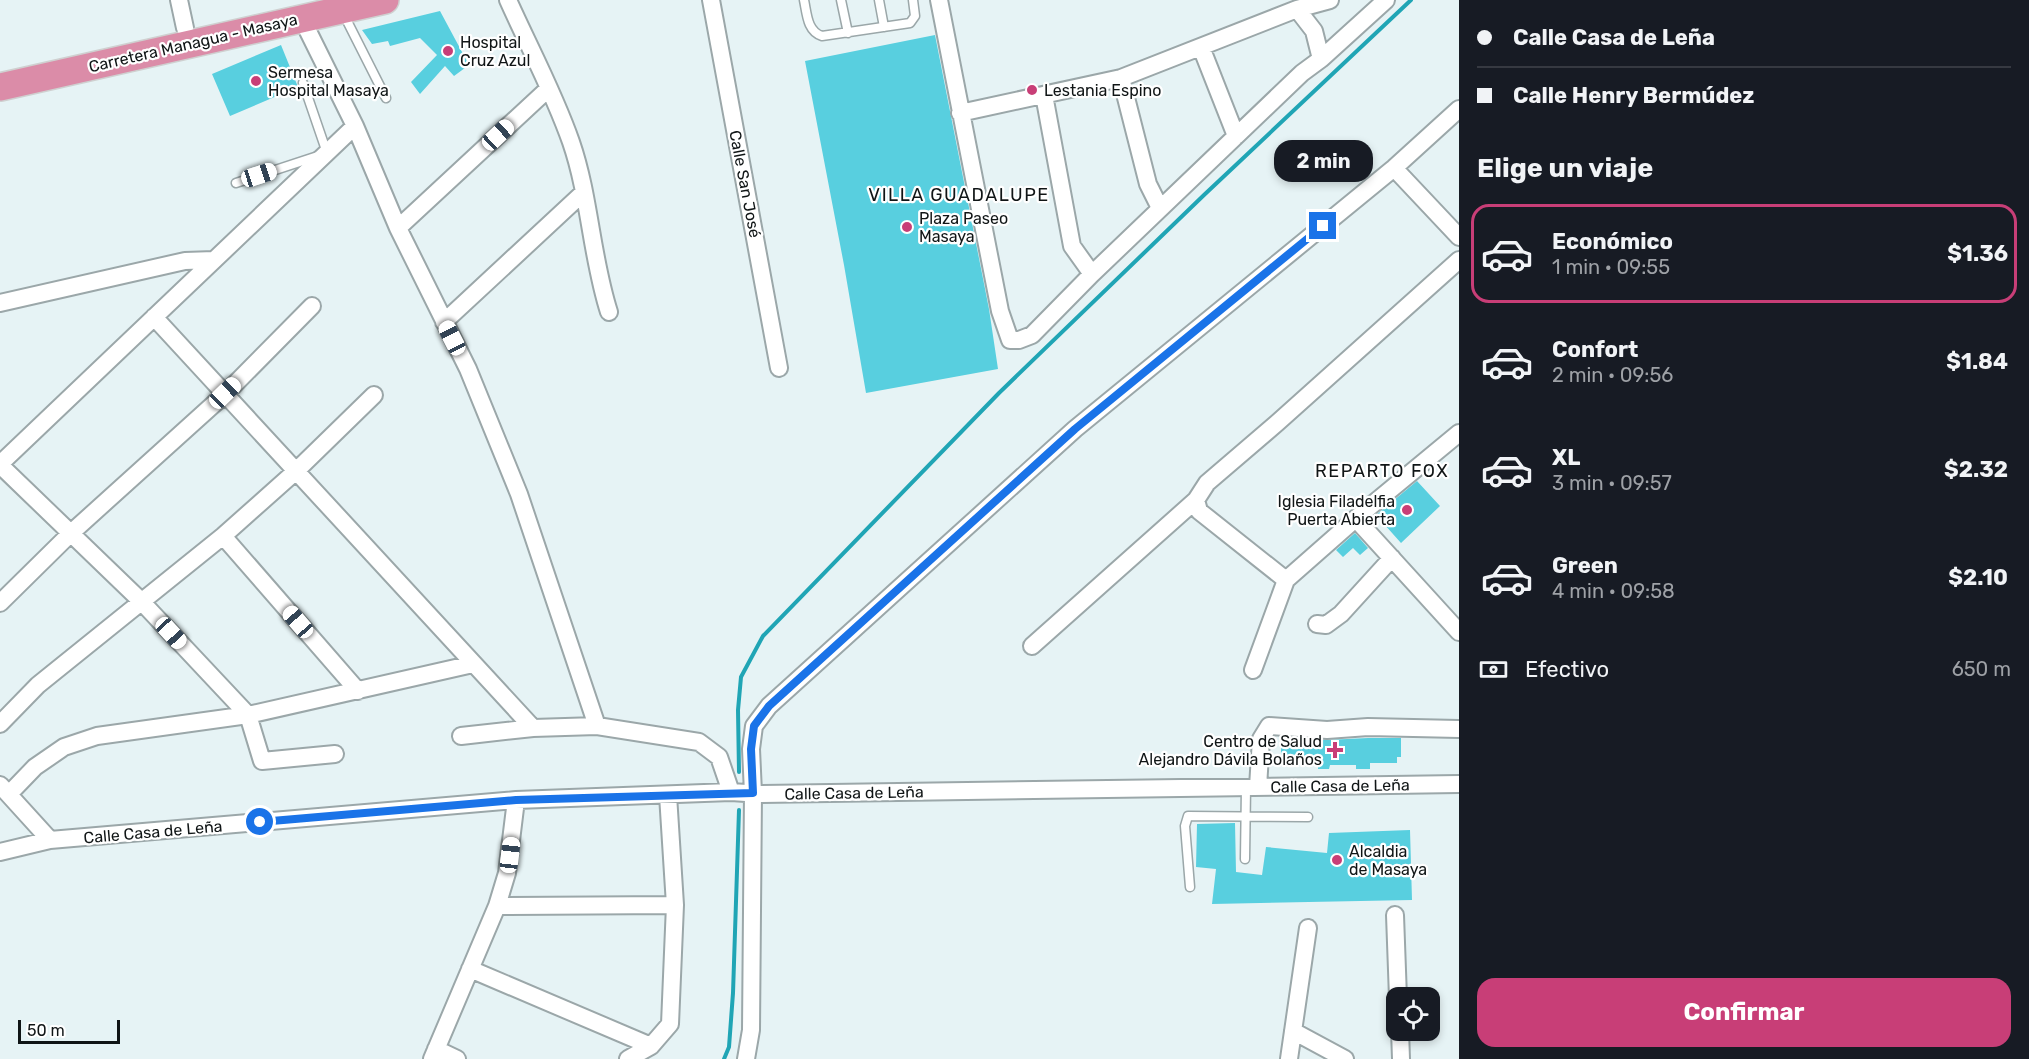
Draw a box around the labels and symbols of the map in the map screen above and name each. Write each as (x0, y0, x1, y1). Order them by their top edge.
street label: Carretera Managua - Masaya (87, 10, 299, 76)
place label: Hospital Cruz Azul (460, 33, 530, 70)
marker: Hospital Cruz Azul (441, 44, 455, 58)
place label: Sermesa Hospital Masaya (268, 63, 389, 100)
marker: Sermesa Hospital Masaya (249, 74, 263, 88)
place label: Lestania Espino (1044, 81, 1162, 100)
marker: Lestania Espino (1025, 83, 1039, 97)
car (479, 116, 517, 154)
street label: Calle San José (725, 129, 765, 239)
callout: 2 min (1274, 139, 1372, 181)
car (239, 161, 279, 189)
district label: VILLA GUADALUPE (868, 184, 1050, 206)
place label: Plaza Paseo Masaya (919, 209, 1008, 246)
route end (1309, 212, 1336, 239)
marker: Plaza Paseo Masaya (900, 220, 914, 234)
car (436, 318, 468, 358)
car (206, 374, 244, 412)
district label: REPARTO FOX (1315, 460, 1449, 482)
place label: Iglesia Filadelfia Puerta Abierta (1278, 492, 1395, 529)
marker: Iglesia Filadelfia Puerta Abierta (1400, 503, 1414, 517)
car (279, 603, 317, 641)
car (152, 614, 190, 652)
place label: Centro de Salud Alejandro Dávila Bolaños (1139, 732, 1322, 769)
marker: Centro de Salud Alejandro Dávila Bolaños (1326, 741, 1344, 759)
street label: Calle Casa de Leña (1270, 775, 1410, 797)
street label: Calle Casa de Leña (784, 782, 924, 804)
route start (246, 808, 273, 835)
street label: Calle Casa de Leña (83, 816, 223, 848)
car (499, 836, 521, 874)
place label: Alcaldia de Masaya (1349, 842, 1427, 879)
marker: Alcaldia de Masaya (1330, 853, 1344, 867)
scale bar (18, 1017, 120, 1044)

